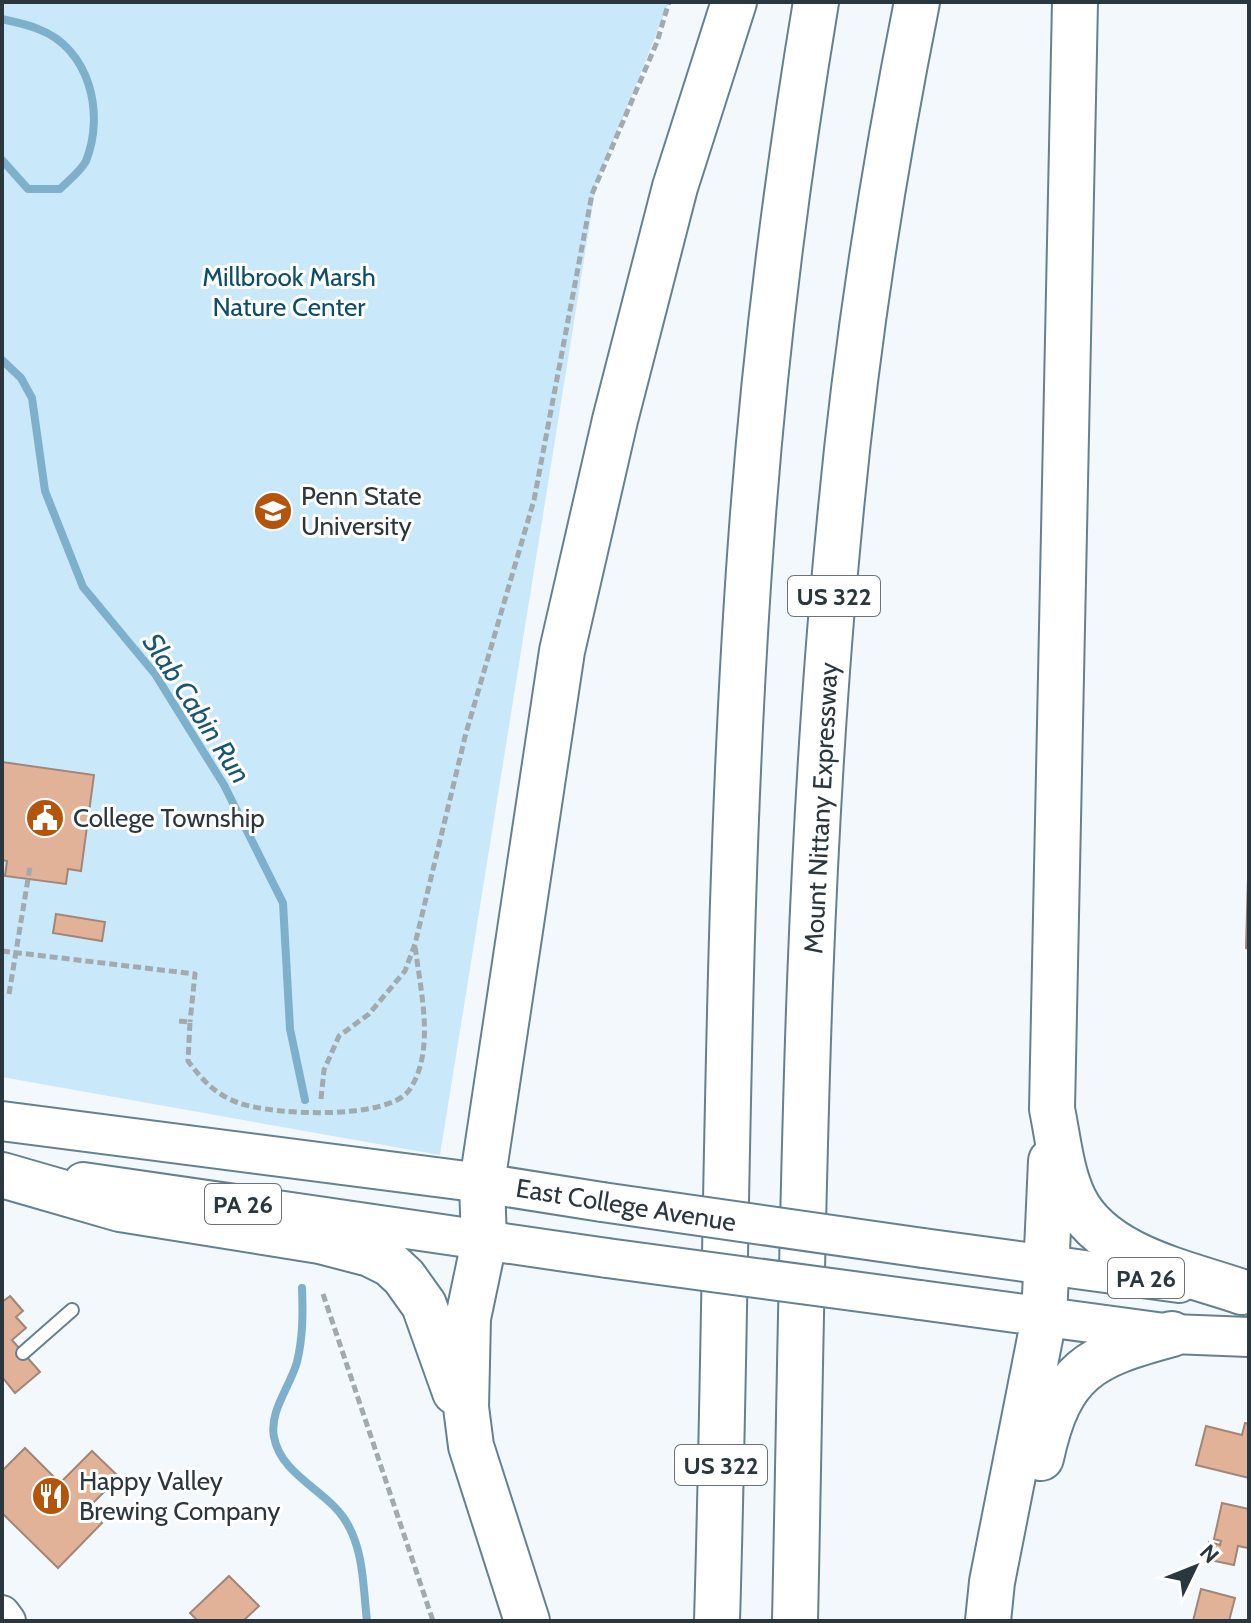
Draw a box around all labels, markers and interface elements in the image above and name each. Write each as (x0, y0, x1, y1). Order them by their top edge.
park label: Millbrook Marsh Nature Center (202, 261, 376, 323)
place label: Penn State University (301, 480, 422, 542)
school or university icon: Penn State University (252, 490, 294, 532)
road number: US 322 (788, 576, 880, 616)
water label: Slab Cabin Run (136, 627, 258, 789)
street label: Mount Nittany Expressway (797, 661, 845, 955)
public building icon: College Township (24, 797, 66, 839)
place label: College Township (73, 802, 265, 834)
street label: East College Avenue (514, 1172, 738, 1238)
road number: PA 26 (205, 1184, 281, 1224)
road number: PA 26 (1108, 1258, 1184, 1298)
road number: US 322 (675, 1445, 767, 1485)
place label: Happy Valley Brewing Company (79, 1465, 280, 1527)
restaurant icon: Happy Valley Brewing Company (30, 1475, 72, 1517)
north arrow (1155, 1527, 1235, 1607)
text: N (1194, 1539, 1224, 1569)

